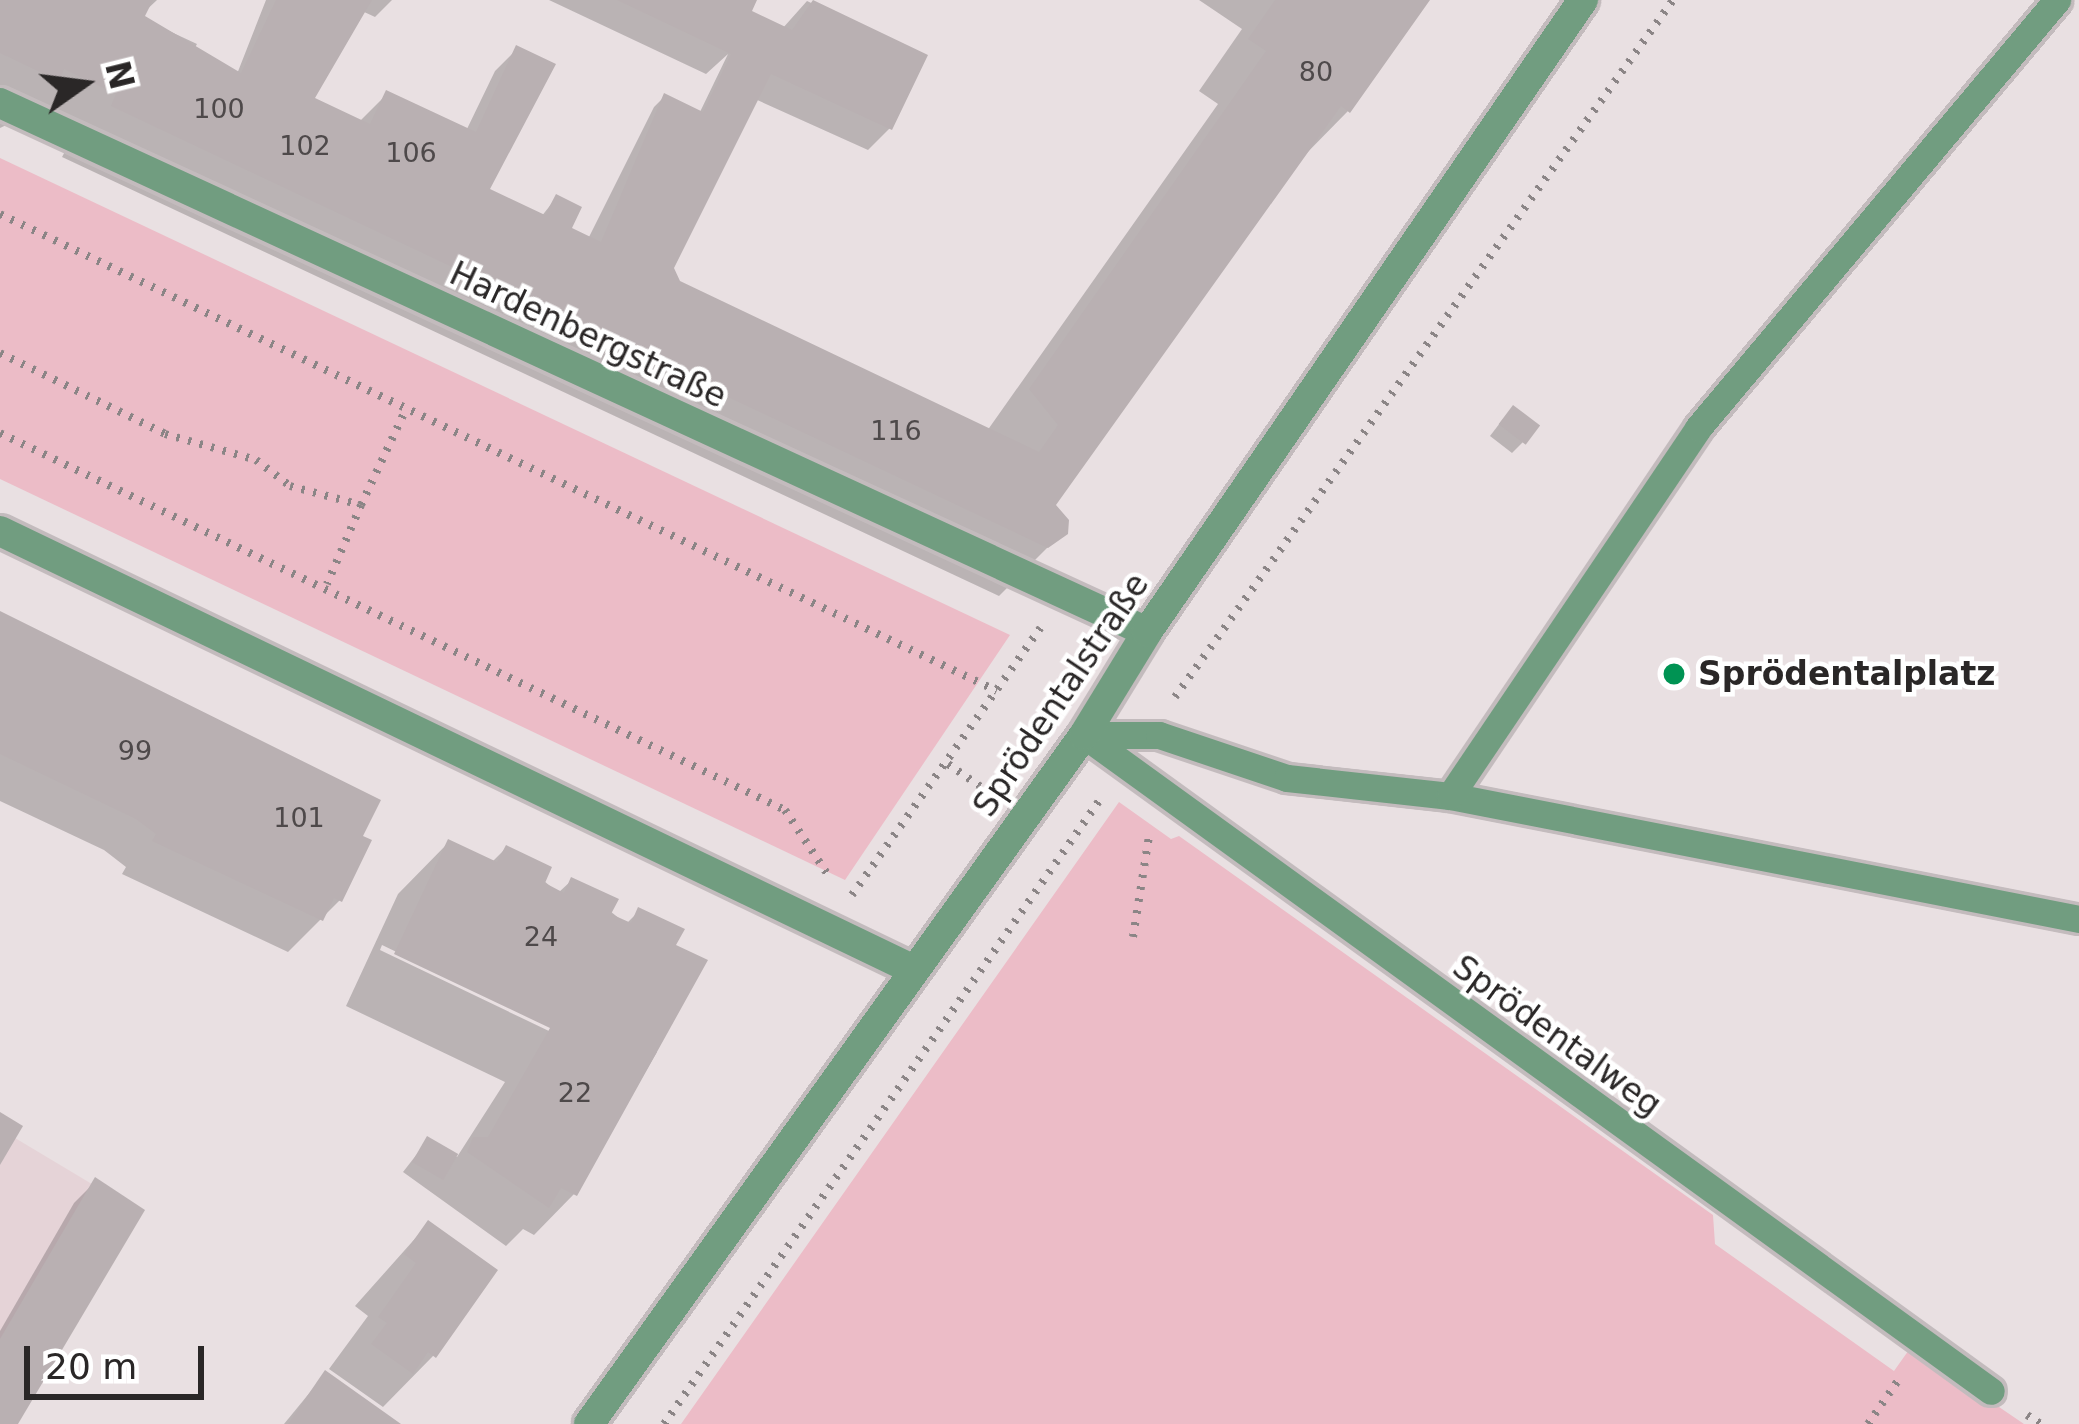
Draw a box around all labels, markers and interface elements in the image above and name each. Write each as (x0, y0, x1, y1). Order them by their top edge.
north arrow (24, 24, 144, 144)
house number: 80 (1299, 56, 1333, 88)
text: N (97, 57, 142, 93)
house number: 100 (193, 93, 245, 125)
house number: 102 (279, 130, 331, 162)
house number: 106 (385, 137, 437, 169)
street label: Hardenbergstraße (444, 254, 732, 416)
house number: 116 (870, 415, 922, 447)
street label: Sprödentalstraße (965, 566, 1157, 824)
place label: Sprödentalplatz (1698, 654, 1995, 694)
marker: Sprödentalplatz (1661, 661, 1687, 687)
house number: 99 (118, 735, 152, 767)
house number: 101 (273, 802, 325, 834)
house number: 24 (524, 921, 558, 953)
street label: Sprödentalweg (1445, 947, 1669, 1125)
house number: 22 (558, 1077, 592, 1109)
scale bar (30, 1322, 210, 1396)
text: 20 m (45, 1346, 137, 1387)

